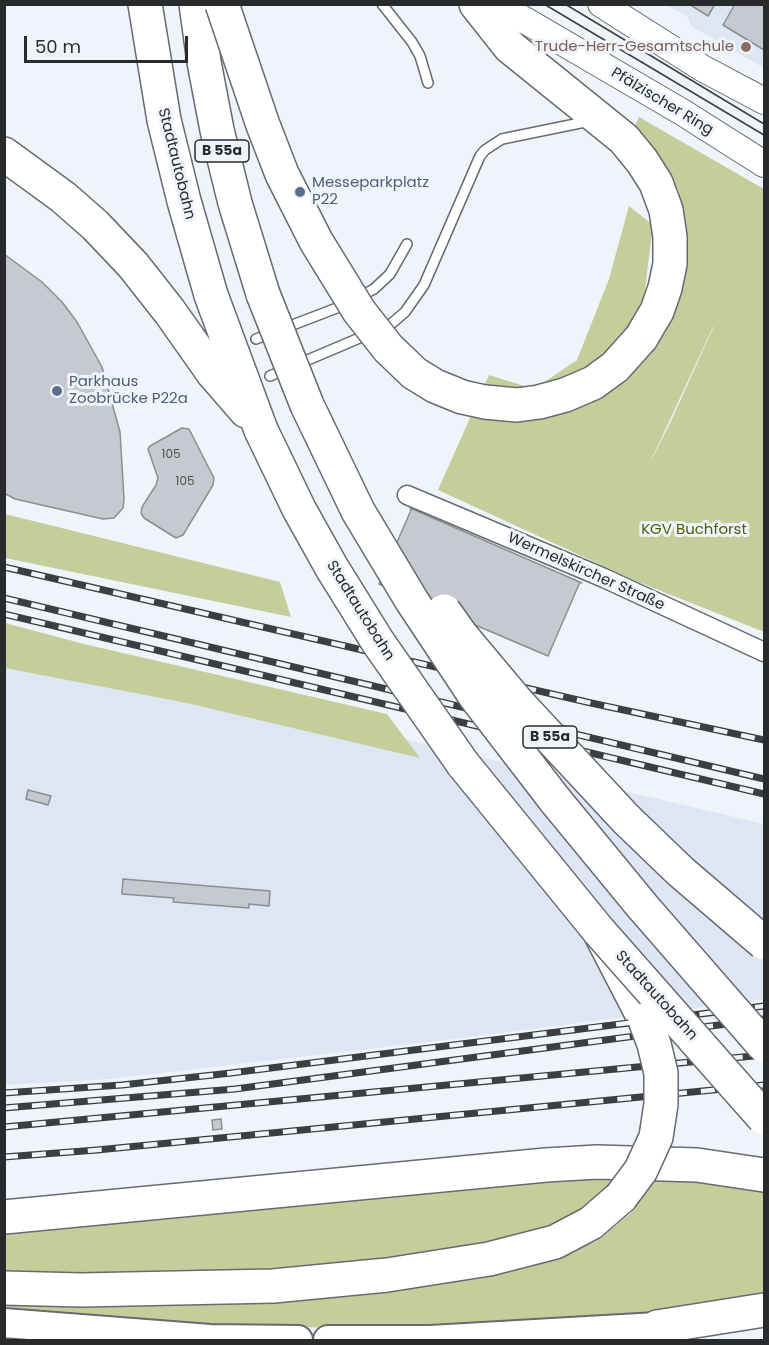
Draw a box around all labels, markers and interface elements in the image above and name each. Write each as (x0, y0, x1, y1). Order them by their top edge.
scale bar (27, 24, 190, 62)
text: 50 m (35, 34, 81, 59)
place label: Trude-Herr-Gesamtschule (535, 38, 734, 56)
marker: Trude-Herr-Gesamtschule (739, 40, 753, 54)
street label: Pfälzischer Ring (608, 64, 716, 140)
street label: Stadtautobahn (153, 106, 199, 222)
road number: B 55a (195, 140, 249, 162)
place label: Messeparkplatz P22 (312, 174, 429, 209)
marker: Messeparkplatz P22 (293, 185, 307, 199)
place label: Parkhaus Zoobrücke P22a (69, 373, 188, 408)
marker: Parkhaus Zoobrücke P22a (50, 384, 64, 398)
house number: 105 (162, 448, 180, 462)
house number: 105 (176, 475, 194, 489)
park label: KGV Buchforst (641, 521, 747, 539)
street label: Wermelskircher Straße (505, 529, 667, 615)
street label: Stadtautobahn (322, 558, 398, 664)
road number: B 55a (523, 726, 577, 748)
street label: Stadtautobahn (611, 948, 701, 1044)

